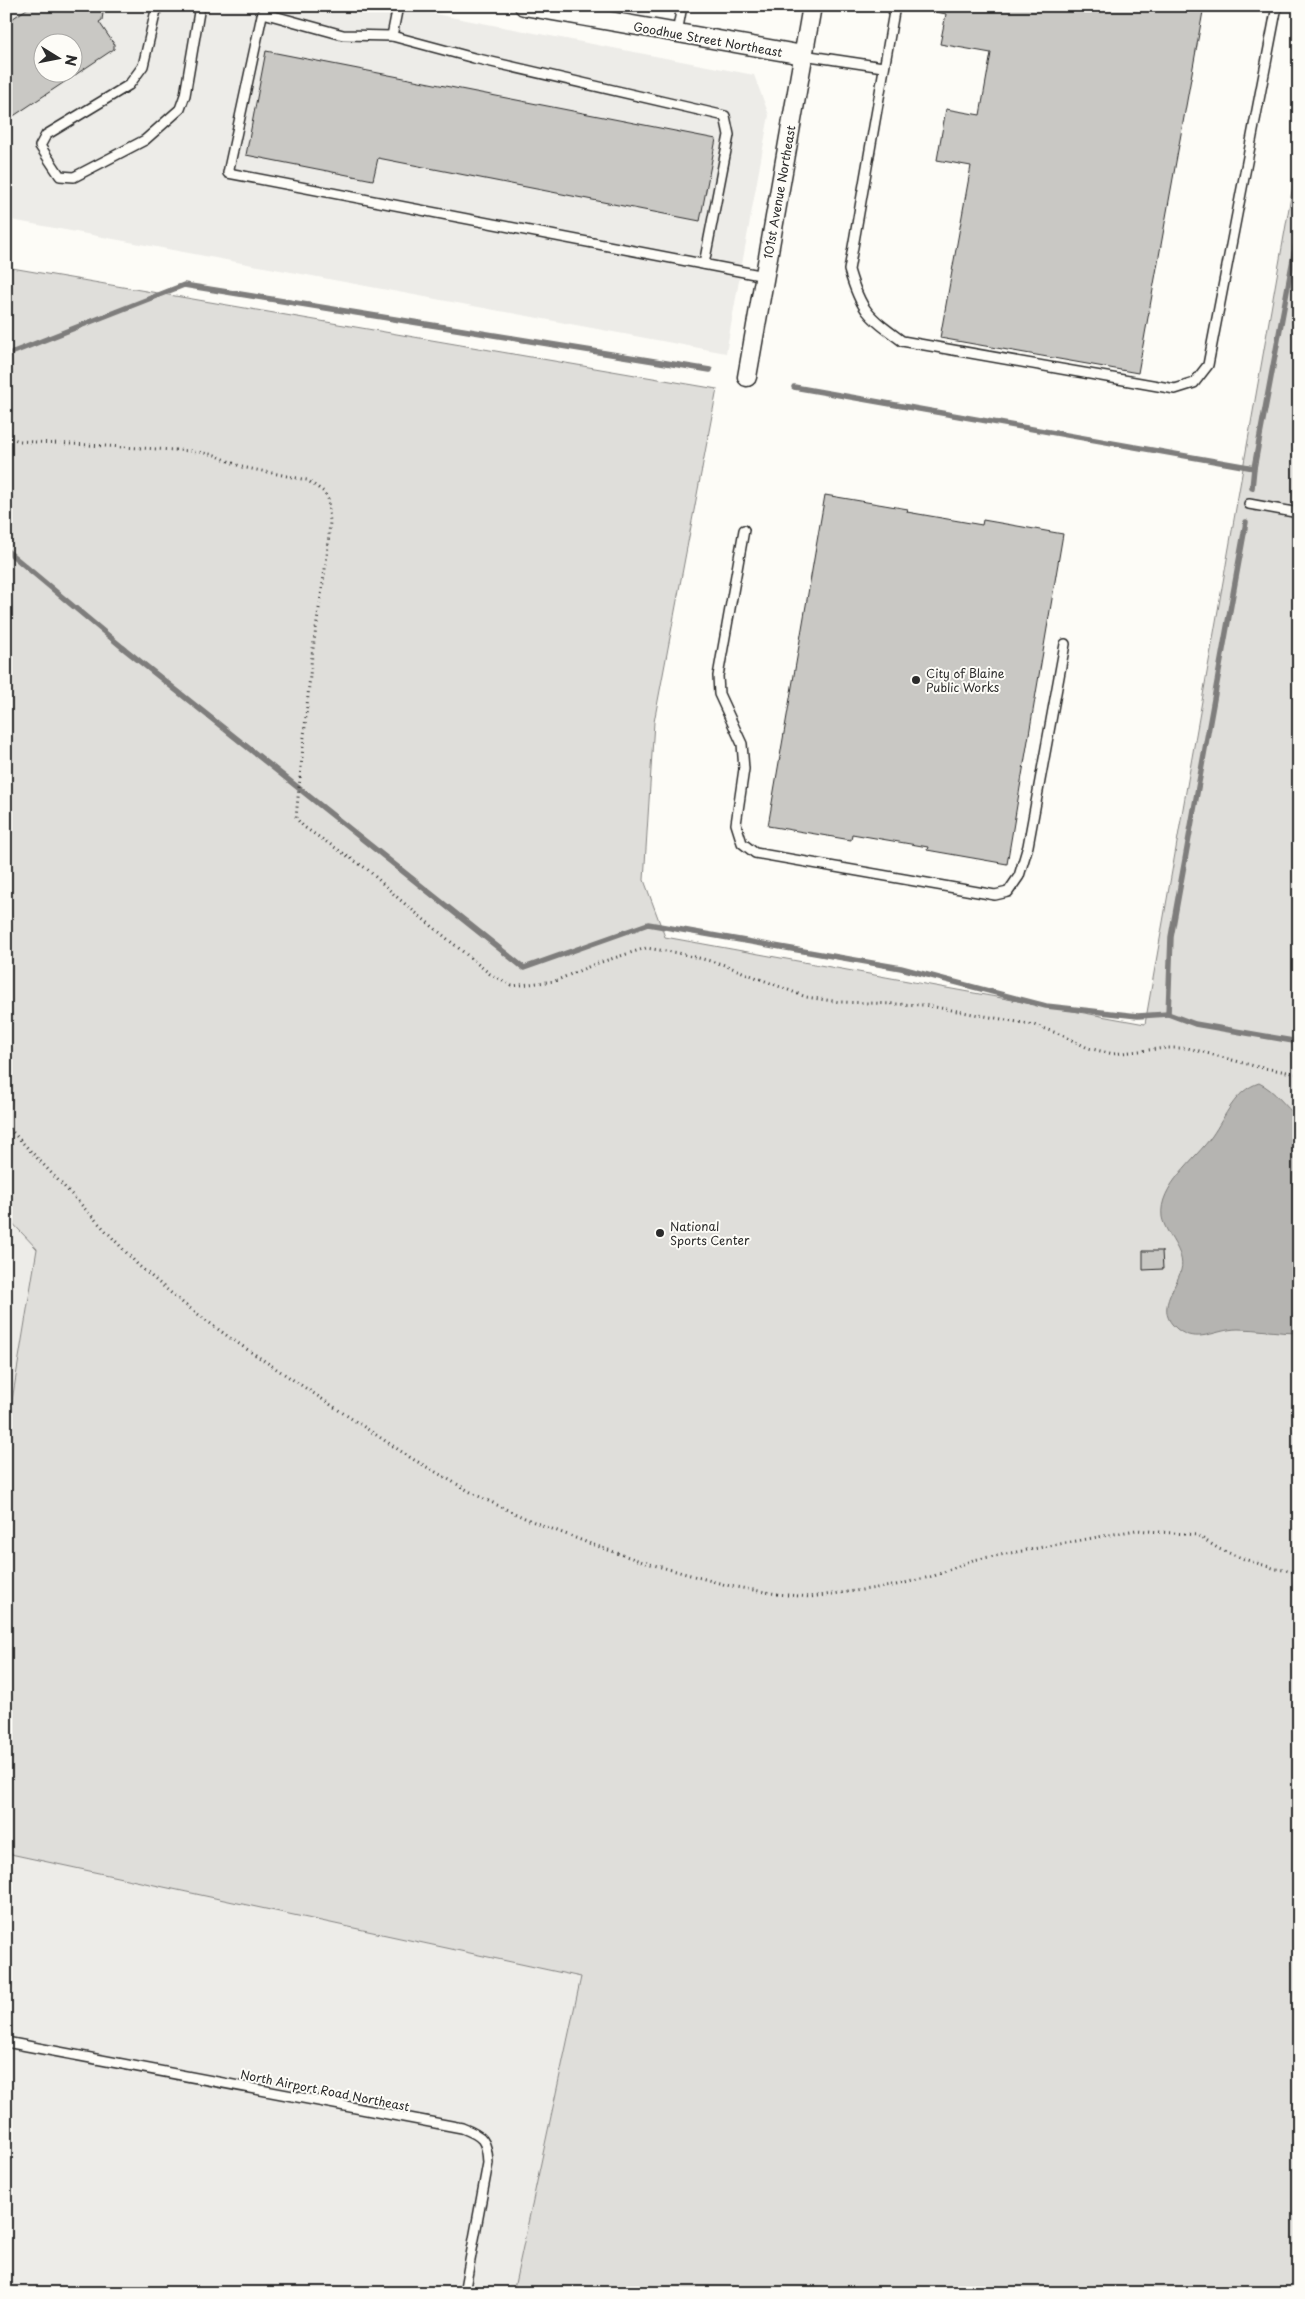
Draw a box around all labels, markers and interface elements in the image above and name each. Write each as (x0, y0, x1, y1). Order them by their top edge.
street label: Goodhue Street Northeast (632, 17, 784, 61)
north arrow (32, 32, 82, 82)
text: N (60, 53, 83, 68)
street label: 101st Avenue Northeast (758, 124, 800, 260)
place label: City of Blaine Public Works (926, 664, 1005, 696)
marker: City of Blaine Public Works (910, 674, 922, 686)
place label: National Sports Center (670, 1217, 750, 1249)
marker: National Sports Center (654, 1227, 666, 1239)
street label: North Airport Road Northeast (239, 2065, 411, 2115)

